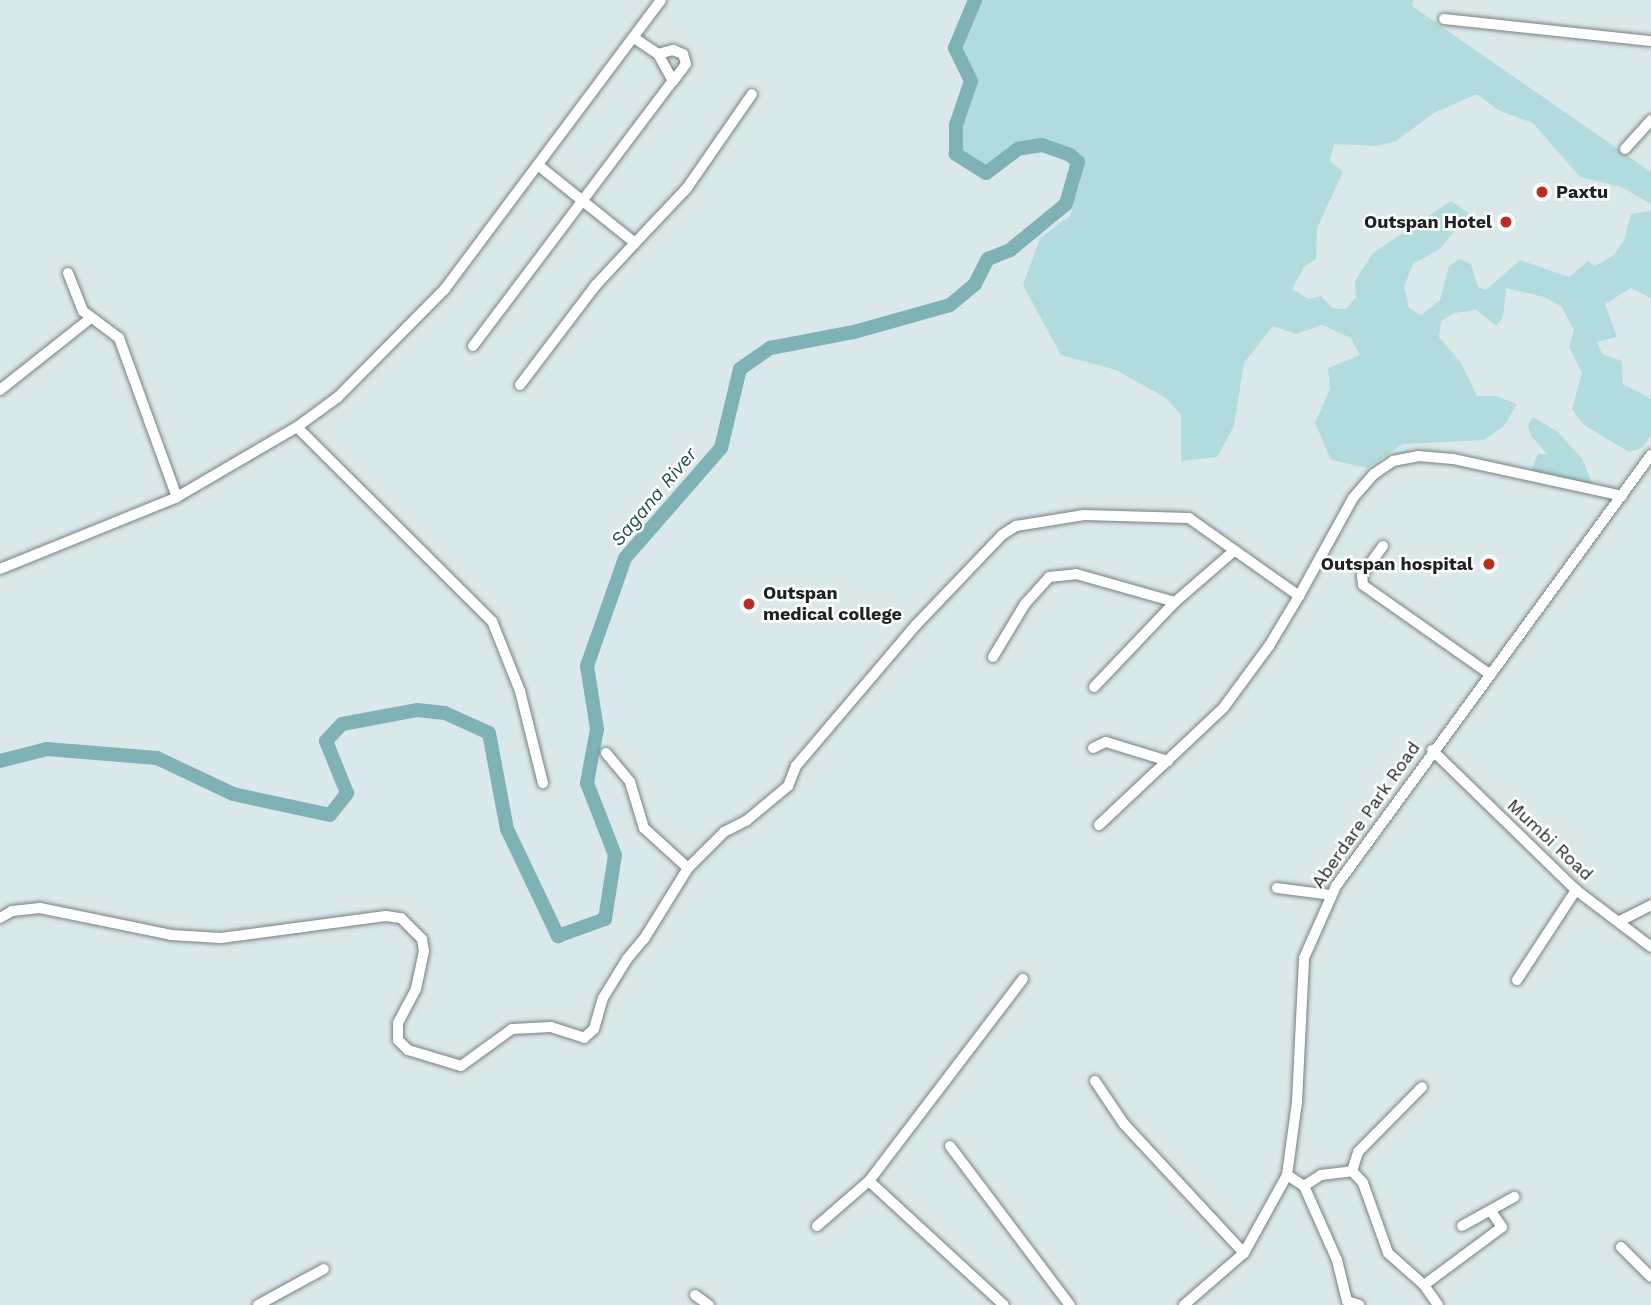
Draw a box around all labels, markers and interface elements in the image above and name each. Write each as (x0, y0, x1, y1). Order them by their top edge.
place label: Paxtu (1556, 181, 1608, 203)
marker: Paxtu (1534, 184, 1550, 200)
place label: Outspan Hotel (1364, 211, 1492, 233)
marker: Outspan Hotel (1498, 214, 1514, 230)
water label: Sagana River (606, 443, 702, 551)
place label: Outspan hospital (1321, 553, 1473, 575)
marker: Outspan hospital (1479, 554, 1499, 574)
place label: Outspan medical college (763, 583, 902, 626)
marker: Outspan medical college (741, 596, 757, 612)
street label: Aberdare Park Road (1307, 737, 1425, 893)
street label: Mumbi Road (1503, 795, 1597, 885)

